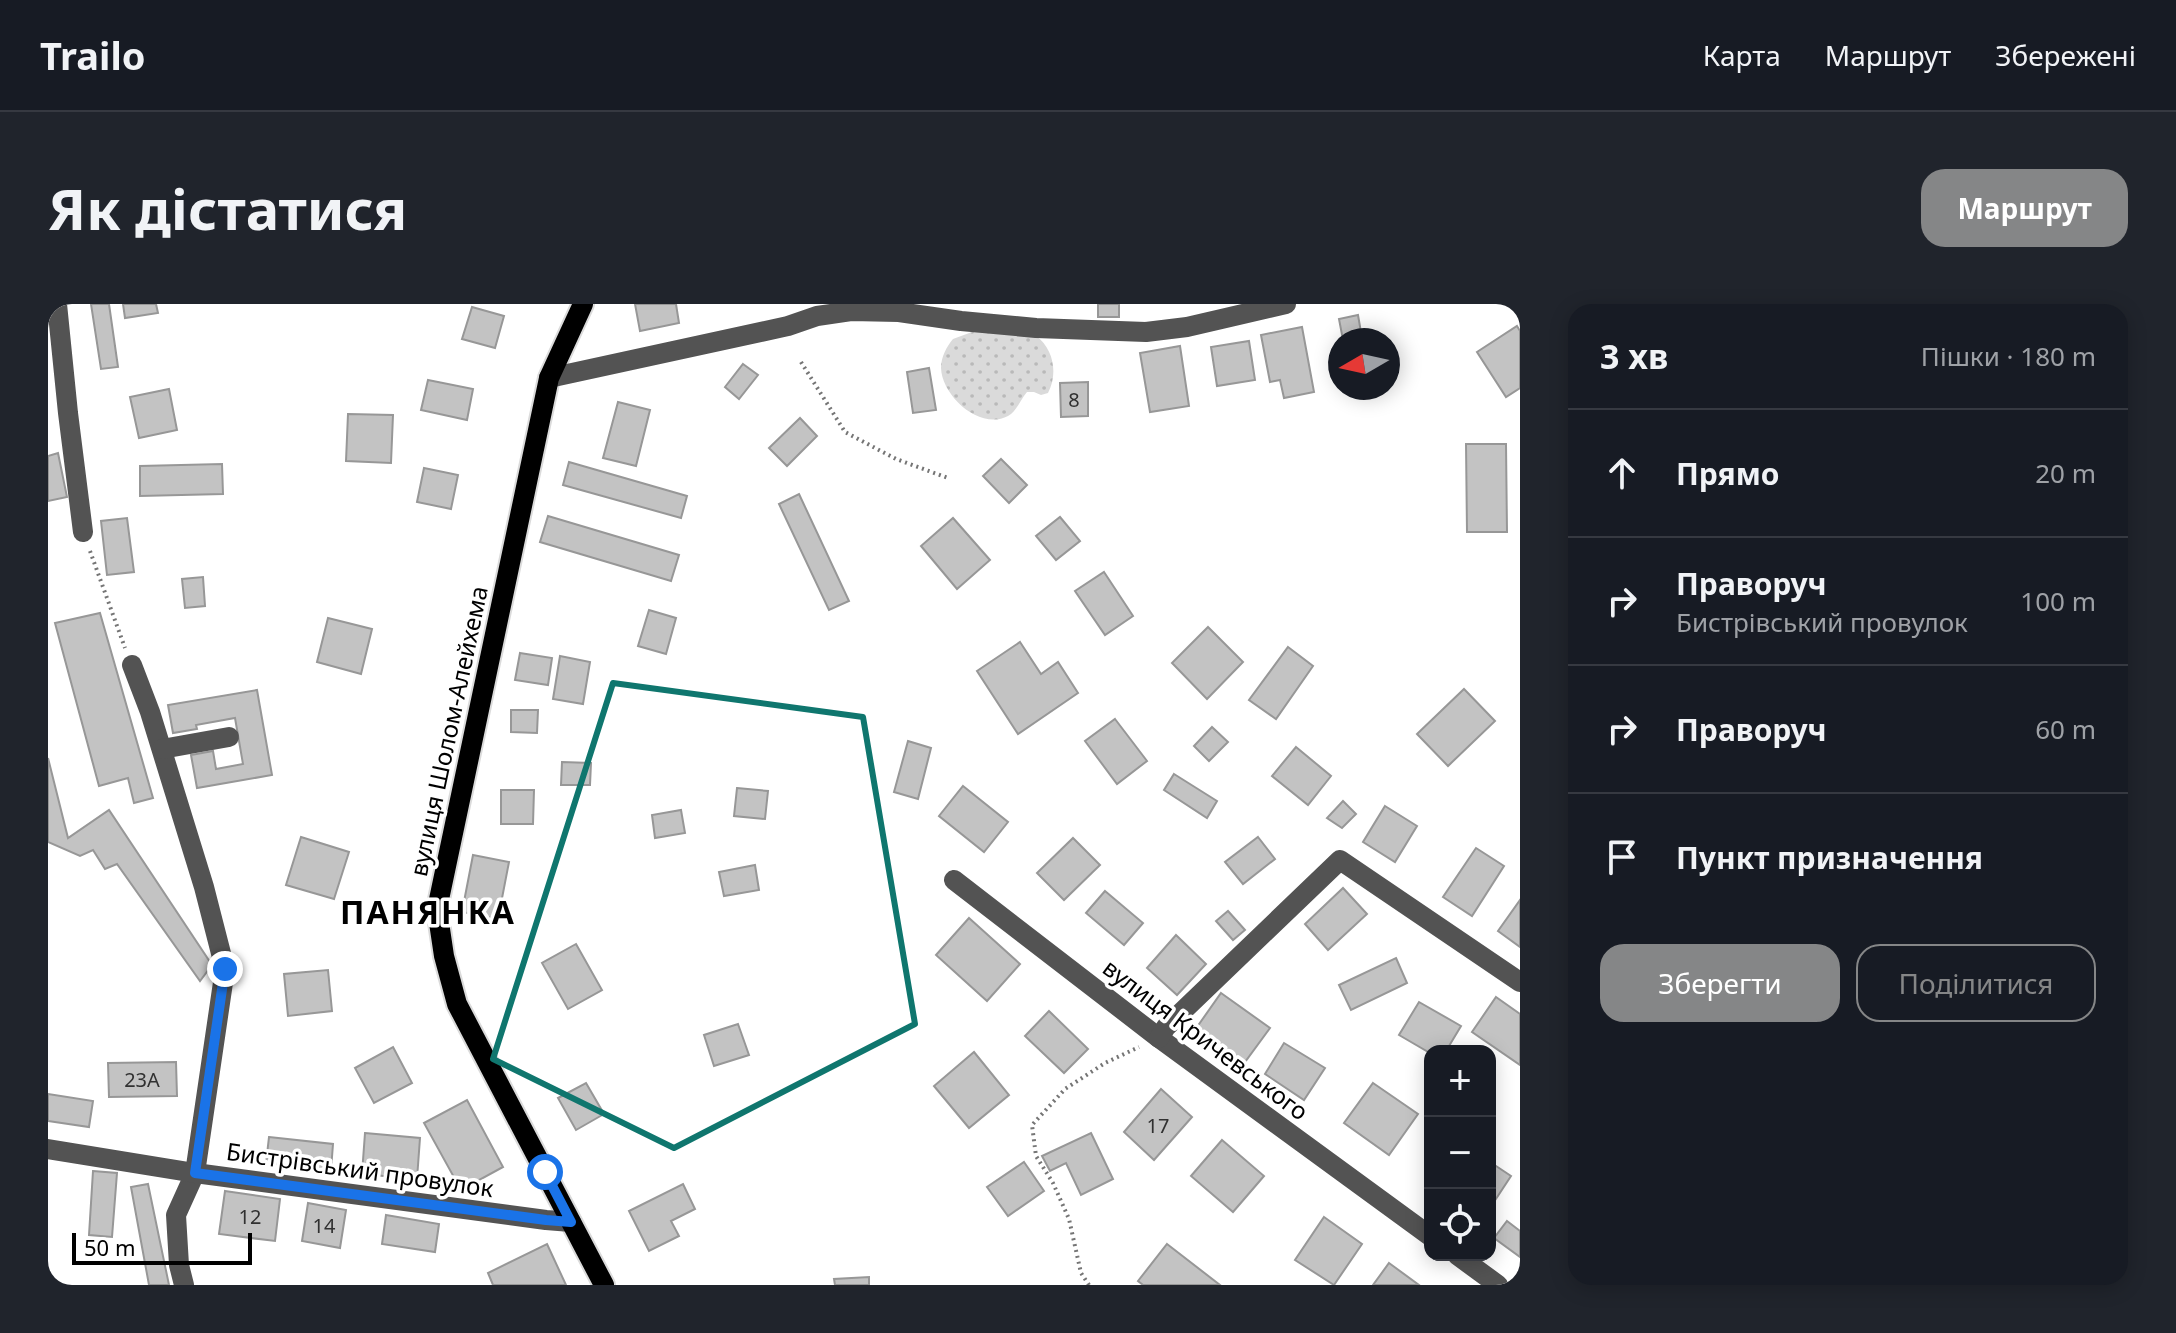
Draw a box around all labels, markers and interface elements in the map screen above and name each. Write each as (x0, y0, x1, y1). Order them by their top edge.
text: Trailo (40, 29, 145, 81)
text: Карта (1703, 36, 1781, 74)
text: Маршрут (1825, 36, 1951, 74)
text: Збережені (1995, 36, 2136, 74)
button: Маршрут (1921, 169, 2128, 247)
text: Як дістатися (48, 170, 407, 246)
north arrow (1328, 328, 1400, 400)
text: 3 хв (1600, 333, 1668, 379)
text: Пішки · 180 m (1921, 338, 2096, 374)
house number: 8 (1068, 386, 1080, 413)
icon: ahead (1600, 451, 1644, 495)
text: Прямо (1676, 453, 1780, 494)
text: 20 m (2035, 455, 2096, 491)
text: Праворуч (1676, 563, 1827, 604)
icon: right (1600, 579, 1644, 623)
street label: вулиця Шолом-Алейхема (401, 583, 495, 879)
text: 100 m (2020, 583, 2096, 619)
text: Бистрівський провулок (1676, 604, 1968, 640)
icon: right (1600, 707, 1644, 751)
text: Праворуч (1676, 709, 1827, 750)
text: 60 m (2035, 711, 2096, 747)
icon: arrive (1600, 835, 1644, 879)
text: Пункт призначення (1676, 837, 1983, 878)
district label: ПАНЯНКА (340, 890, 516, 933)
button: Зберегти (1600, 944, 1840, 1022)
button: Поділитися (1856, 944, 2096, 1022)
route end (207, 951, 243, 987)
street label: вулиця Кричевського (1096, 951, 1316, 1127)
map controls (1424, 1045, 1496, 1261)
button: + (1424, 1045, 1496, 1117)
house number: 23А (124, 1066, 160, 1093)
house number: 17 (1147, 1112, 1169, 1139)
button: − (1424, 1117, 1496, 1189)
street label: Бистрівський провулок (224, 1134, 496, 1204)
route start (527, 1154, 563, 1190)
button: locate (1424, 1189, 1496, 1261)
house number: 12 (239, 1203, 261, 1230)
house number: 14 (313, 1212, 336, 1239)
scale bar (72, 1229, 252, 1265)
text: 50 m (84, 1232, 135, 1262)

